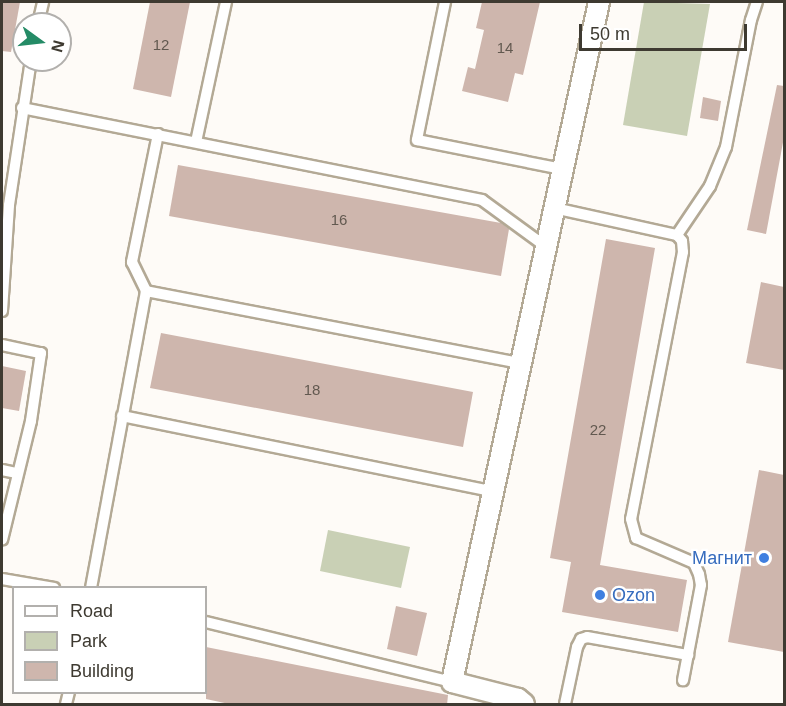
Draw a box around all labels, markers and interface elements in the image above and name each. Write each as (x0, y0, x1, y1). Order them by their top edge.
north arrow (12, 12, 72, 72)
scale bar (582, 12, 750, 50)
text: 50 m (590, 24, 630, 44)
house number: 12 (153, 36, 169, 54)
text: N (48, 38, 68, 54)
house number: 14 (497, 39, 513, 57)
house number: 16 (331, 211, 347, 229)
house number: 18 (304, 381, 320, 399)
house number: 22 (590, 421, 606, 439)
place label: Магнит (692, 547, 752, 569)
marker: Магнит (757, 551, 771, 565)
place label: Ozon (612, 584, 655, 606)
legend (12, 586, 207, 694)
marker: Ozon (593, 588, 607, 602)
text: Road (70, 601, 113, 621)
text: Park (70, 631, 107, 651)
text: Building (70, 661, 134, 681)

